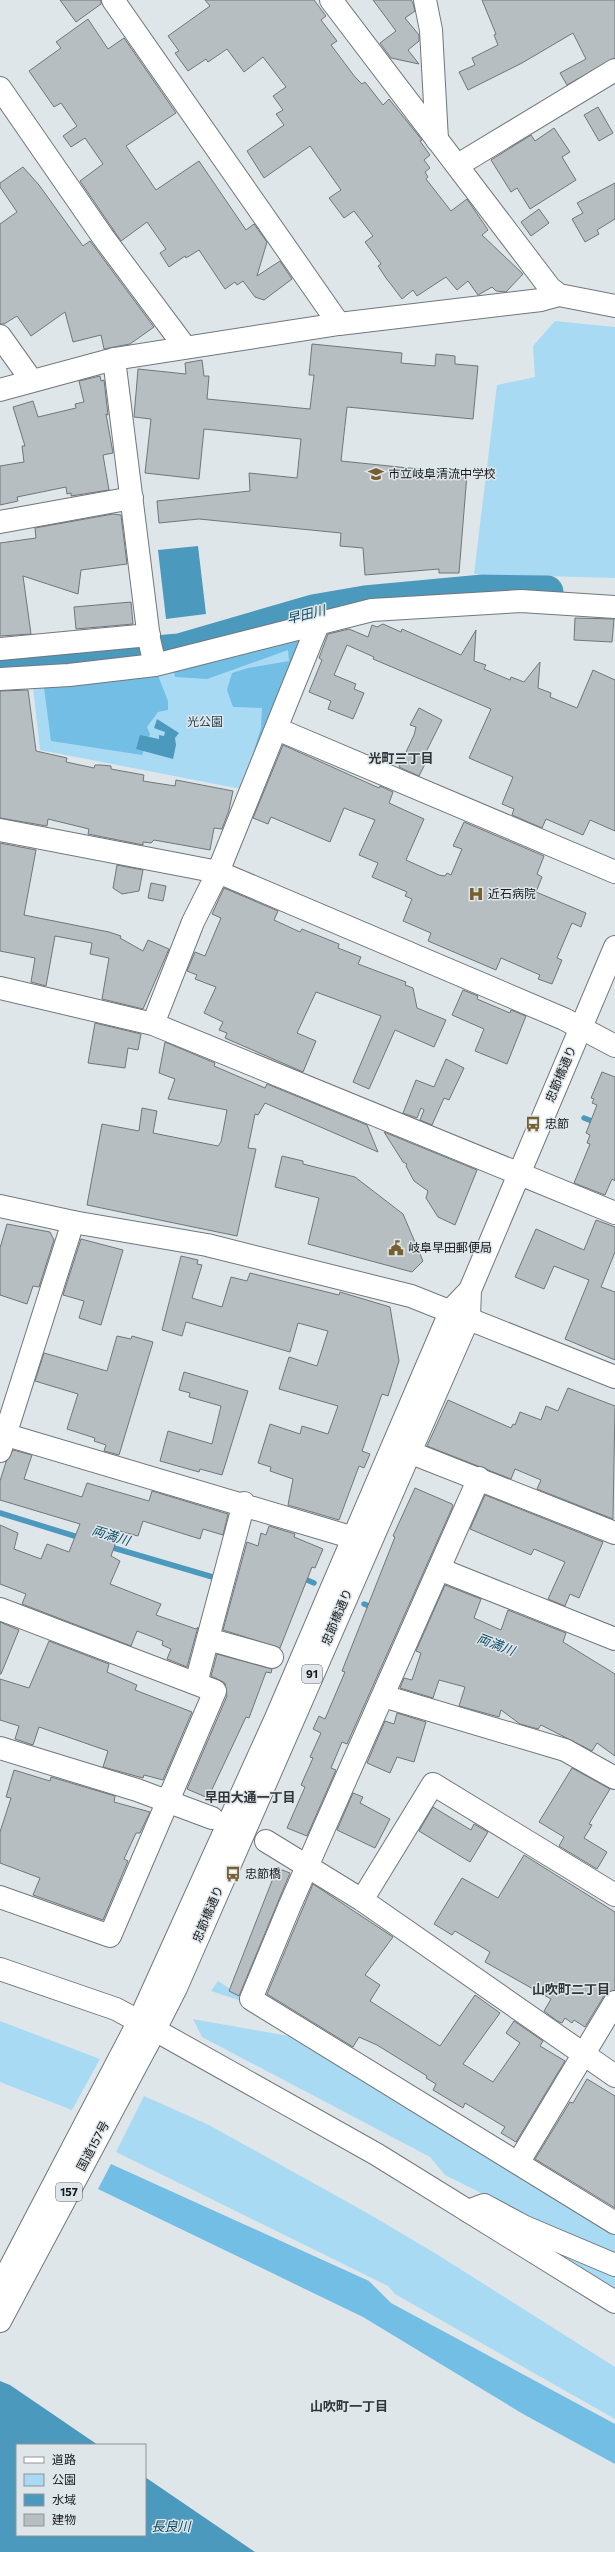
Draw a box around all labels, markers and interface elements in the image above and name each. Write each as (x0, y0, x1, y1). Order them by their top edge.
school or university icon: 市立岐阜清流中学校 (367, 465, 385, 483)
place label: 市立岐阜清流中学校 (388, 466, 496, 480)
water label: 早田川 (285, 601, 329, 626)
park label: 光公園 (187, 714, 223, 728)
district label: 光町三丁目 (368, 750, 434, 766)
hospital icon: 近石病院 (467, 885, 485, 903)
place label: 近石病院 (488, 886, 536, 900)
street label: 忠節橋通り (542, 1043, 578, 1104)
bus stop icon: 忠節 (524, 1115, 542, 1133)
place label: 忠節 (545, 1116, 569, 1130)
public building icon: 岐阜早田郵便局 (387, 1239, 405, 1257)
place label: 岐阜早田郵便局 (408, 1240, 492, 1254)
water label: 両満川 (90, 1522, 134, 1549)
street label: 忠節橋通り (318, 1586, 354, 1647)
water label: 両満川 (475, 1630, 519, 1659)
road number: 91 (302, 1665, 322, 1683)
district label: 早田大通一丁目 (204, 1789, 296, 1805)
bus stop icon: 忠節橋 (224, 1865, 242, 1883)
place label: 忠節橋 (245, 1866, 281, 1880)
street label: 忠節橋通り (189, 1883, 225, 1944)
district label: 山吹町二丁目 (532, 1981, 610, 1997)
street label: 国道157号 (73, 2118, 111, 2173)
road number: 157 (56, 2183, 82, 2201)
district label: 山吹町一丁目 (310, 2398, 388, 2414)
legend (16, 2444, 146, 2536)
text: 道路 (52, 2452, 76, 2466)
text: 公園 (52, 2472, 76, 2486)
text: 水域 (52, 2492, 76, 2506)
text: 建物 (52, 2512, 76, 2526)
water label: 長良川 (151, 2518, 192, 2534)

